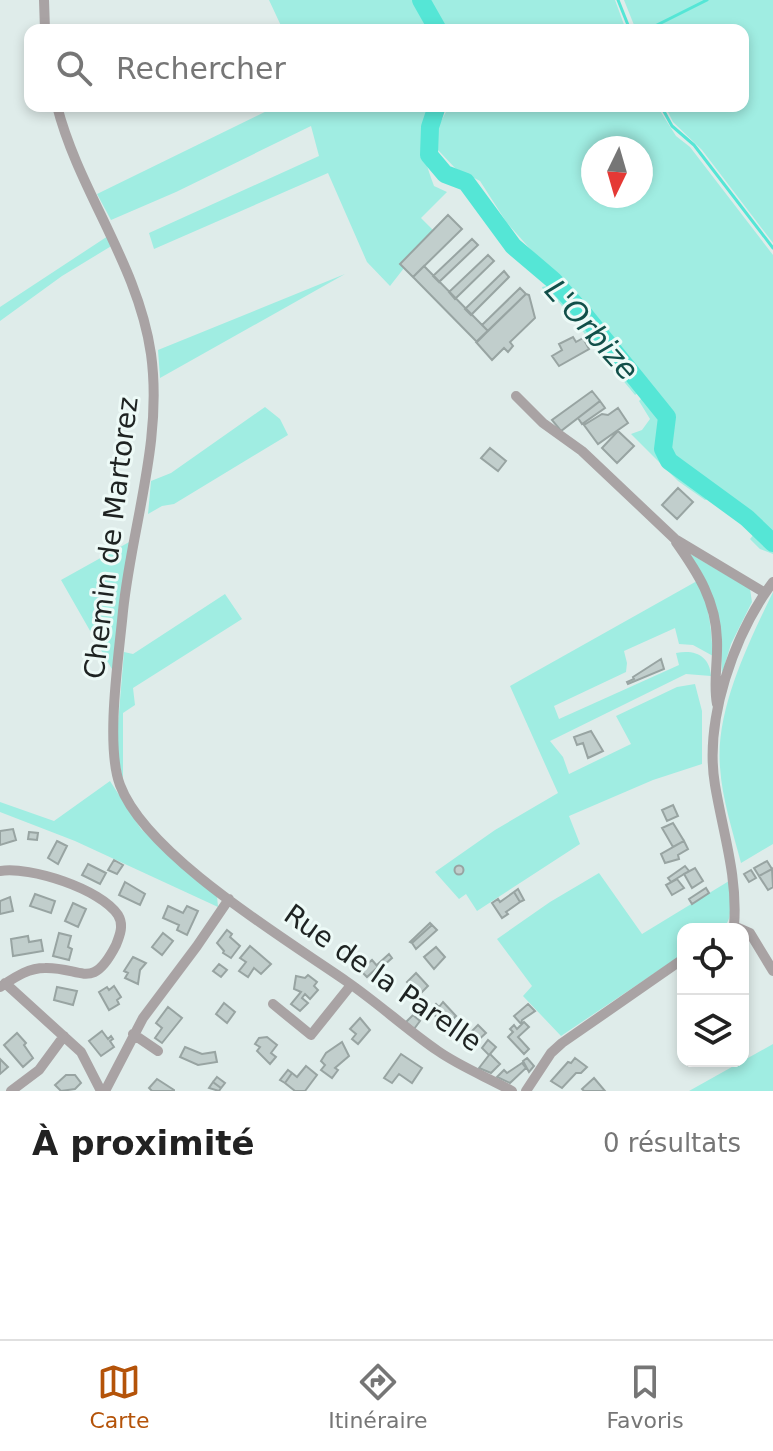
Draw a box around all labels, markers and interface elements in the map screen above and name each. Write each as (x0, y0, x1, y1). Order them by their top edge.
search box (24, 24, 749, 112)
icon: search (52, 46, 96, 90)
text: Rechercher (116, 51, 286, 86)
north arrow (581, 136, 653, 208)
water label: L'Orbize (538, 273, 646, 387)
street label: Chemin de Martorez (77, 395, 145, 681)
street label: Rue de la Parelle (278, 898, 488, 1058)
map controls (677, 923, 749, 1067)
button: locate (677, 923, 749, 995)
button: layers (677, 995, 749, 1067)
text: À proximité (32, 1123, 255, 1163)
text: 0 résultats (603, 1128, 741, 1158)
tab: Carte (89, 1360, 149, 1433)
tab: Itinéraire (328, 1360, 428, 1433)
tab: Favoris (606, 1360, 684, 1433)

